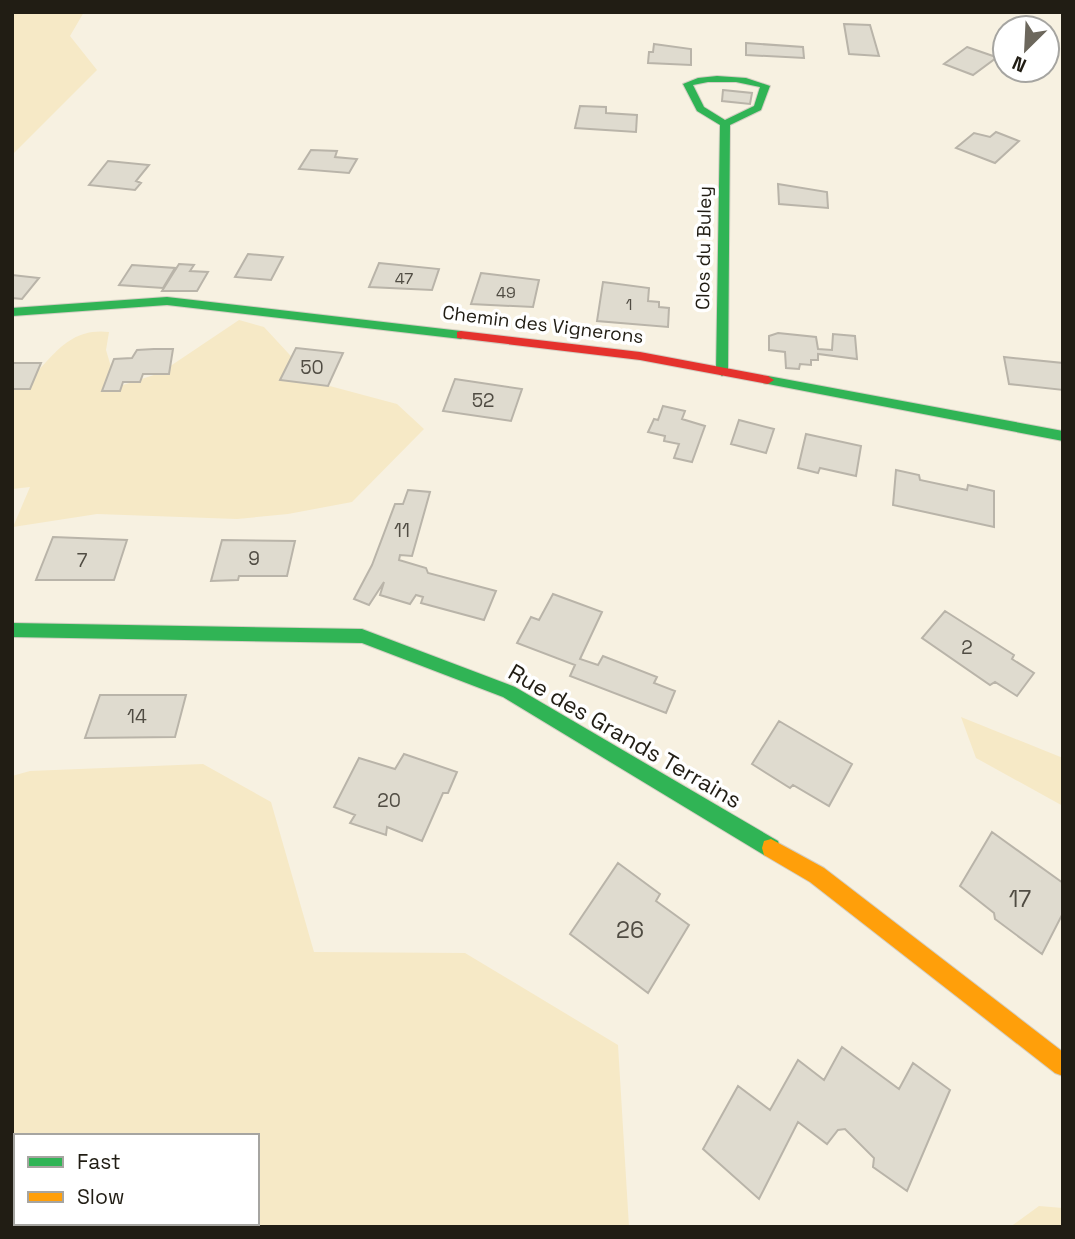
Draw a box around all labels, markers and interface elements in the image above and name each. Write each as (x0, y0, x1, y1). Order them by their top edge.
north arrow (991, 14, 1061, 84)
text: N (1008, 50, 1030, 78)
street label: Clos du Buley (690, 186, 717, 310)
house number: 47 (395, 268, 413, 289)
house number: 49 (496, 282, 516, 303)
house number: 1 (626, 294, 632, 315)
street label: Chemin des Vignerons (441, 300, 645, 349)
house number: 50 (300, 355, 324, 380)
house number: 52 (472, 388, 494, 413)
house number: 11 (394, 518, 410, 543)
house number: 9 (248, 546, 260, 571)
house number: 7 (77, 548, 88, 573)
house number: 2 (961, 635, 973, 660)
street label: Rue des Grands Terrains (503, 657, 747, 815)
house number: 14 (127, 704, 147, 729)
house number: 20 (377, 788, 401, 813)
house number: 17 (1009, 884, 1031, 914)
house number: 26 (616, 915, 644, 945)
legend (14, 1134, 259, 1225)
text: Fast (77, 1148, 121, 1175)
text: Slow (77, 1183, 125, 1210)

